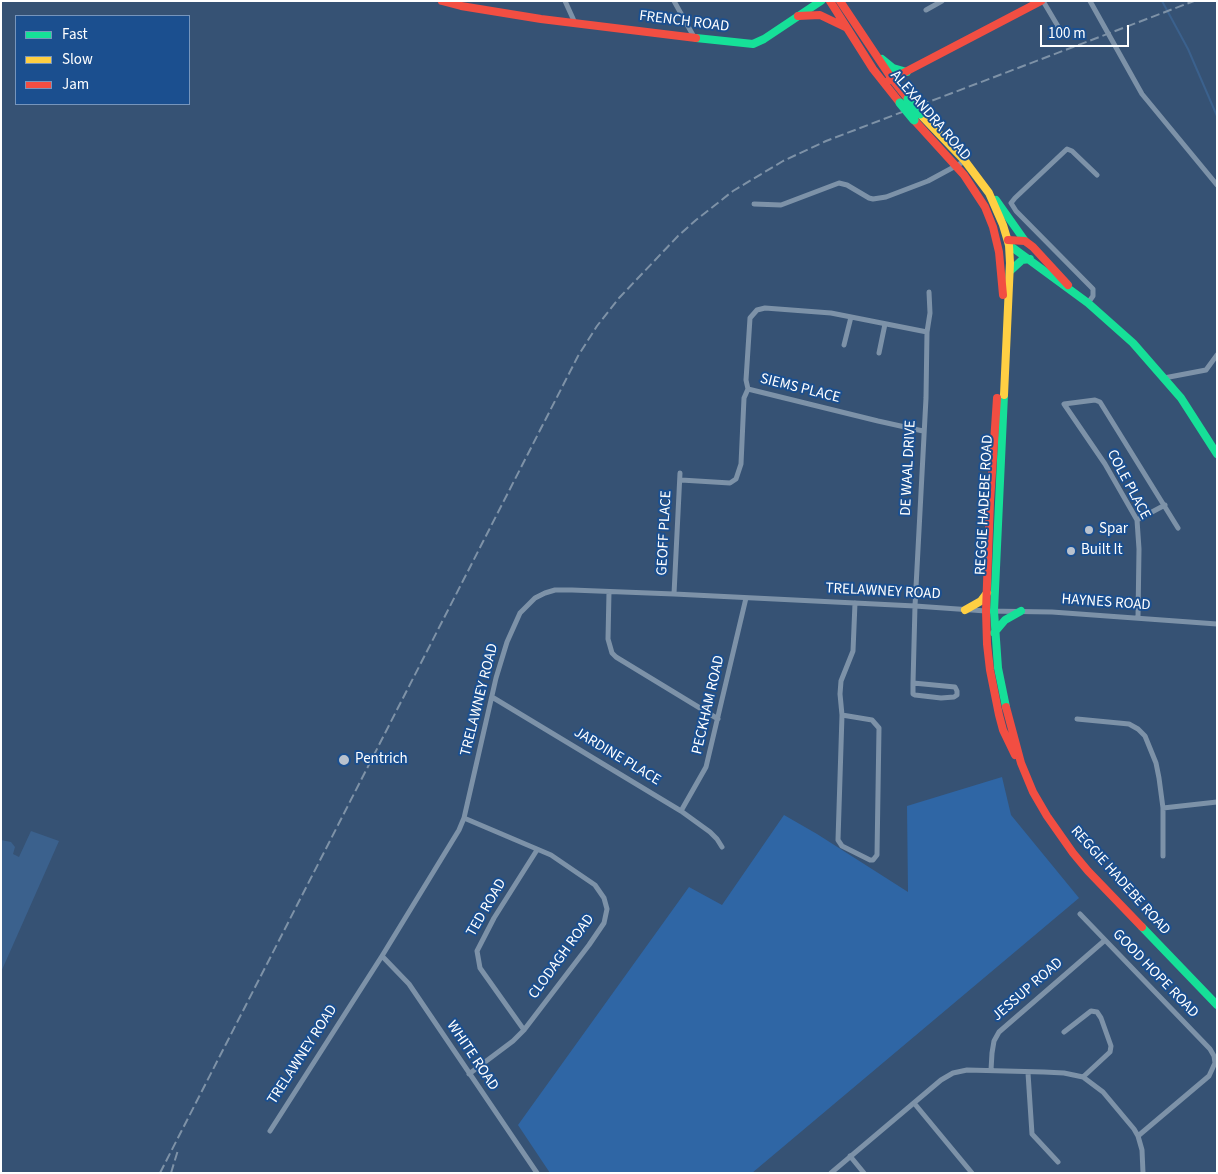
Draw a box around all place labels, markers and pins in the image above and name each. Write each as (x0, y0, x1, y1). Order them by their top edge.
place label: Spar (1099, 521, 1128, 539)
marker: Spar (1083, 524, 1095, 536)
place label: Built It (1081, 542, 1123, 560)
marker: Built It (1065, 545, 1077, 557)
place label: Pentrich (355, 751, 408, 769)
marker: Pentrich (337, 753, 351, 767)

